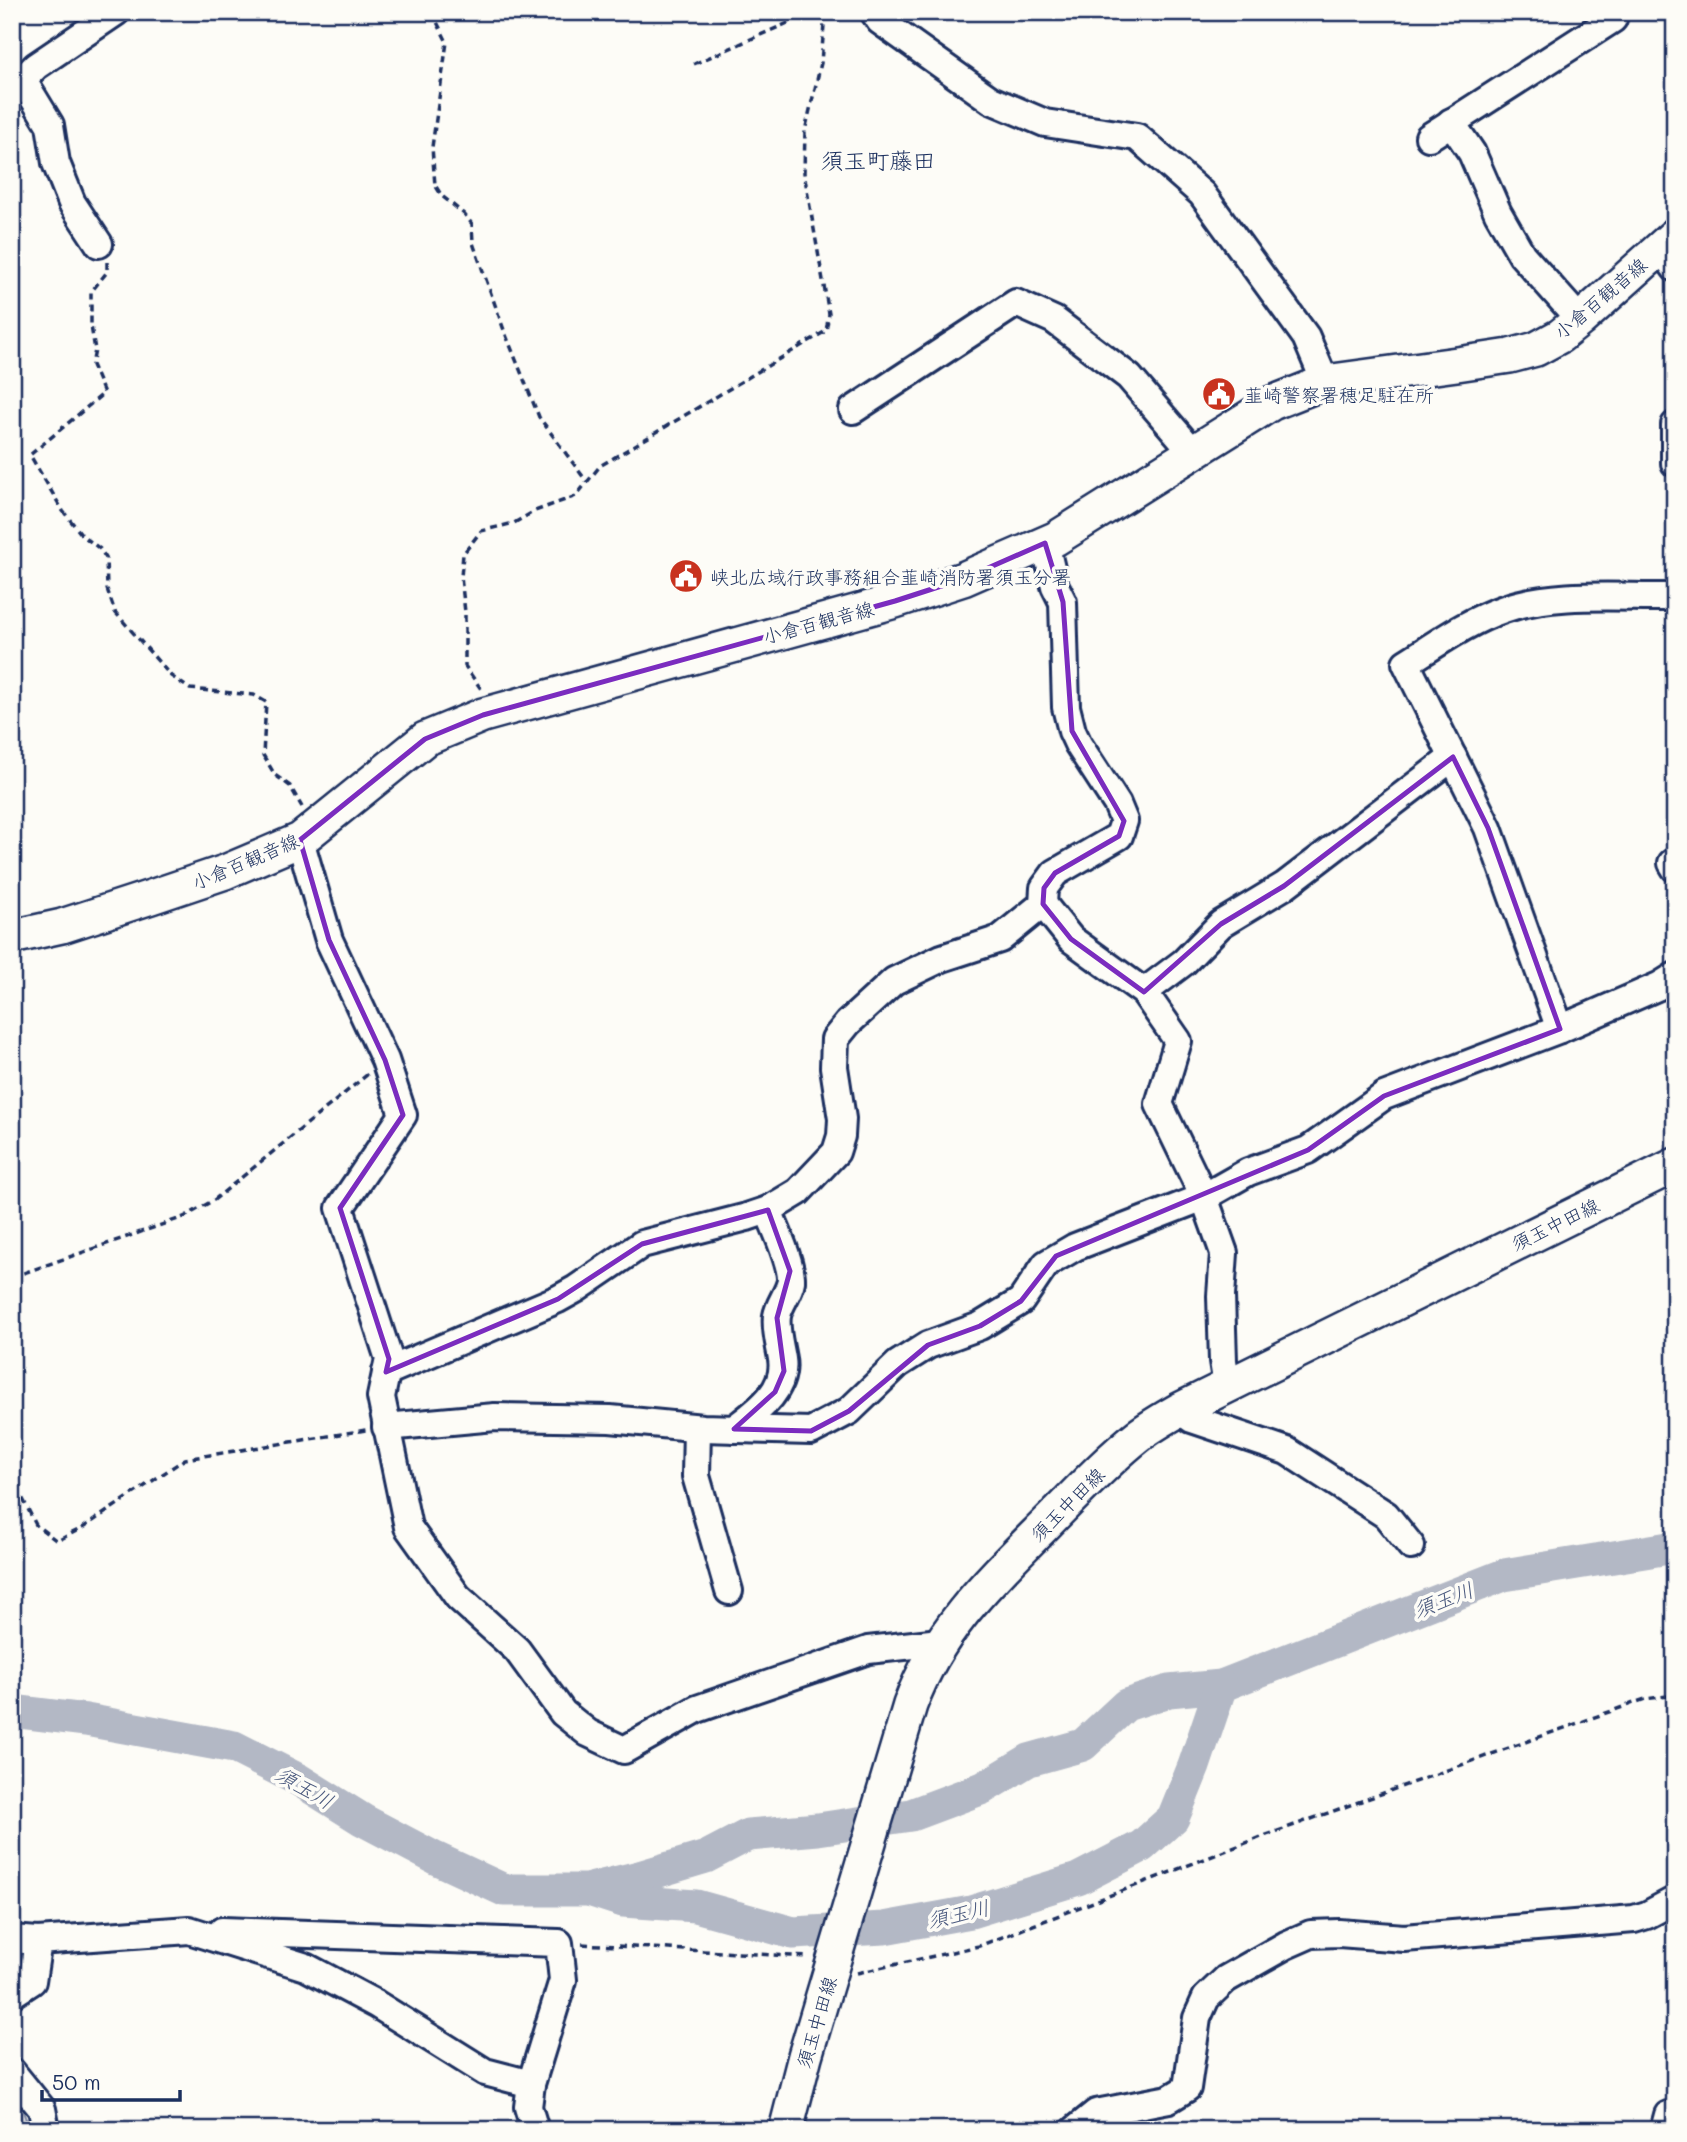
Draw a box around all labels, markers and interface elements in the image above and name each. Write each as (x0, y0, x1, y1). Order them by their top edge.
district label: 須玉町藤田 (821, 145, 936, 175)
street label: 小倉百観音線 (1548, 252, 1652, 344)
public building icon: 韮崎警察署穂足駐在所 (1200, 375, 1238, 413)
place label: 韮崎警察署穂足駐在所 (1244, 382, 1434, 407)
public building icon: 峡北広域行政事務組合韮崎消防署須玉分署 (667, 557, 705, 595)
place label: 峡北広域行政事務組合韮崎消防署須玉分署 (710, 564, 1071, 589)
street label: 小倉百観音線 (760, 595, 876, 649)
street label: 小倉百観音線 (188, 827, 302, 895)
street label: 須玉中田線 (1507, 1192, 1603, 1256)
street label: 須玉中田線 (1025, 1462, 1109, 1546)
water label: 須玉川 (1409, 1575, 1477, 1623)
water label: 須玉川 (271, 1760, 339, 1814)
water label: 須玉川 (924, 1893, 992, 1933)
street label: 須玉中田線 (790, 1973, 842, 2071)
scale bar (42, 2058, 180, 2102)
text: 50 m (52, 2068, 101, 2095)

